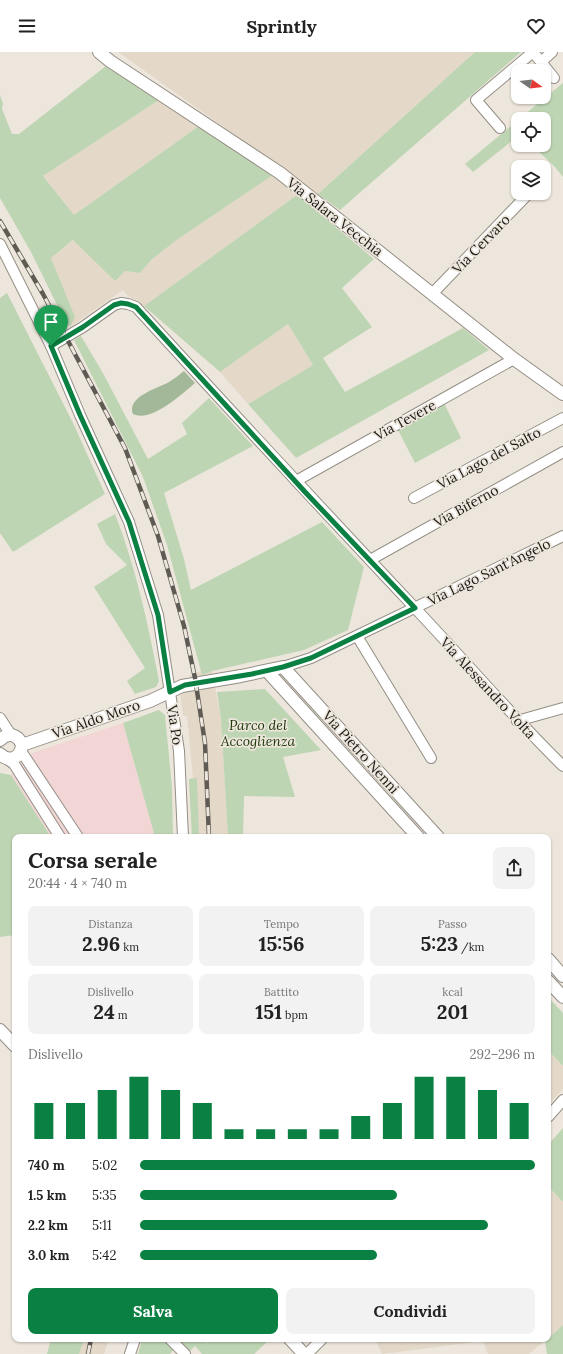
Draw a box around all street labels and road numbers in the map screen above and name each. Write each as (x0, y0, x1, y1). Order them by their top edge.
street label: Via Salara Vecchia (282, 173, 387, 260)
street label: Via Cervaro (448, 211, 514, 278)
street label: Via Tevere (370, 396, 439, 445)
street label: Via Lago del Salto (433, 423, 544, 493)
street label: Via Biferno (430, 481, 502, 532)
street label: Via Lago Sant'Angelo (424, 534, 553, 610)
street label: Via Alessandro Volta (436, 633, 540, 742)
street label: Via Aldo Moro (49, 696, 142, 743)
street label: Via Po (163, 703, 187, 746)
street label: Via Pietro Nenni (318, 706, 403, 797)

